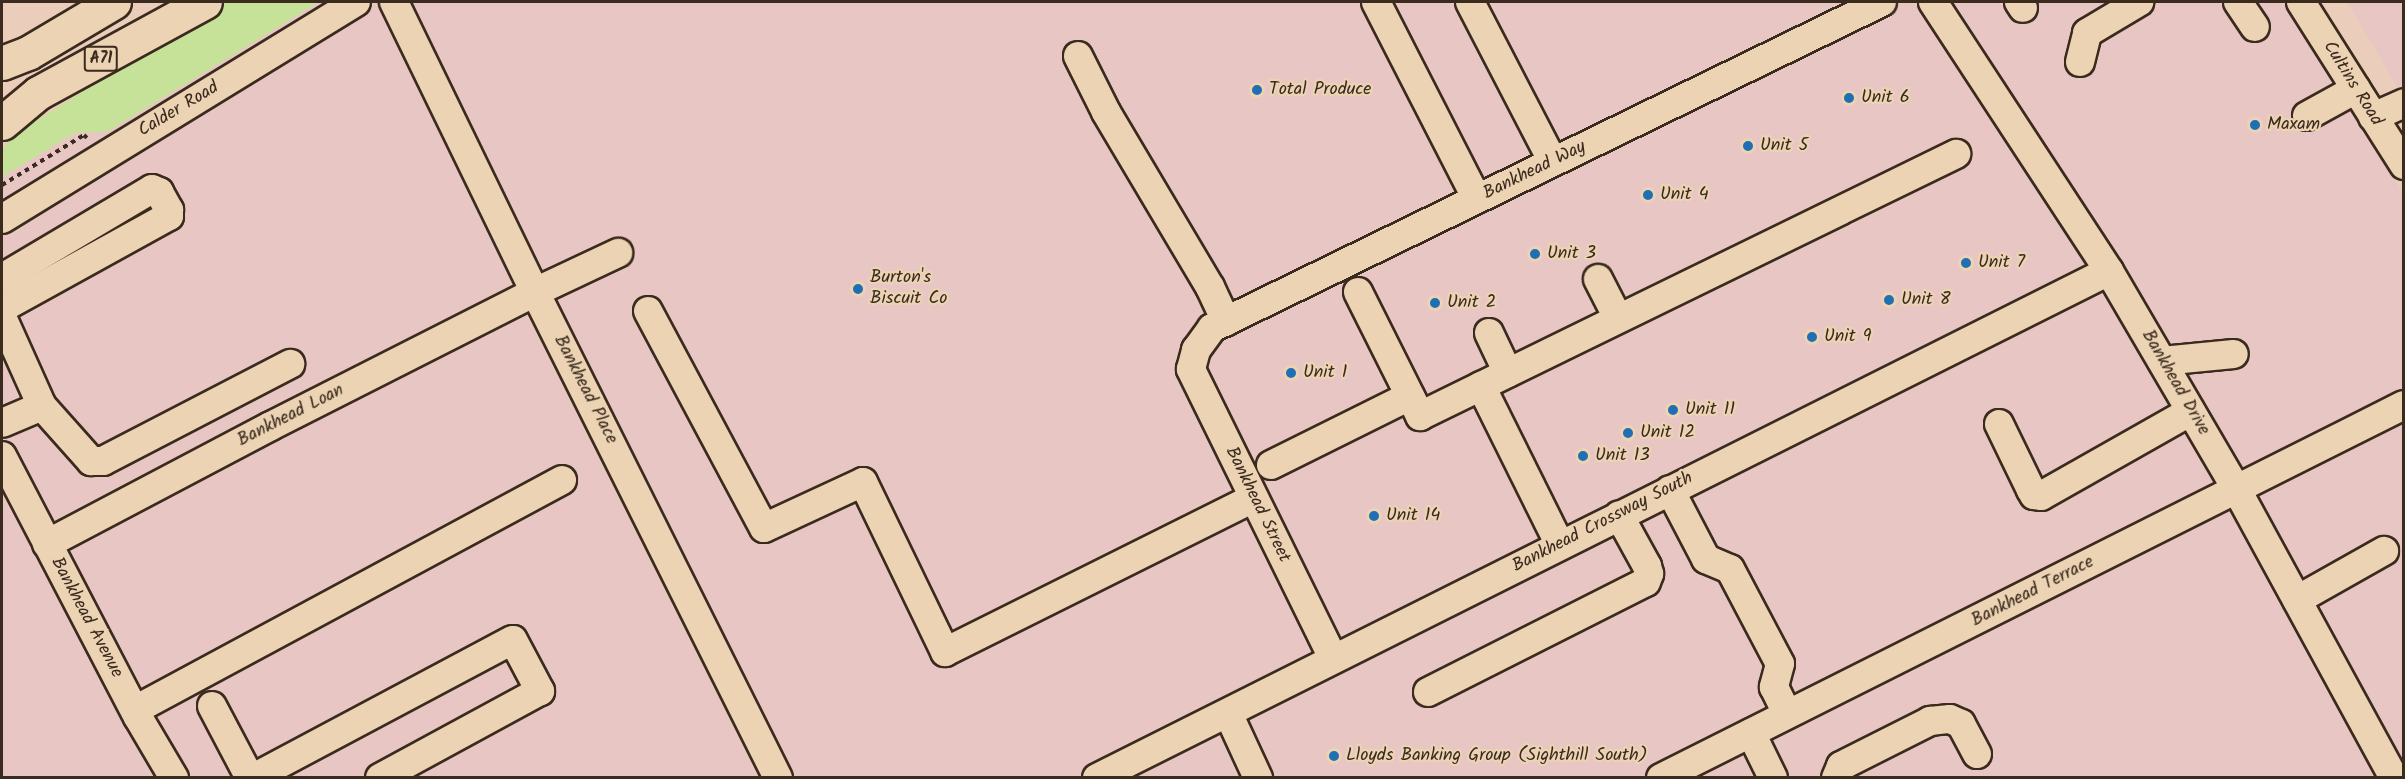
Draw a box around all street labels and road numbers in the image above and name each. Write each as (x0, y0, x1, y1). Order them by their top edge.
street label: Cultins Road (2317, 38, 2387, 130)
road number: A71 (83, 46, 119, 72)
street label: Calder Road (135, 78, 223, 142)
street label: Bankhead Way (1480, 137, 1590, 205)
street label: Bankhead Drive (2136, 327, 2214, 439)
street label: Bankhead Place (548, 332, 622, 448)
street label: Bankhead Loan (234, 380, 348, 452)
street label: Bankhead Street (1220, 444, 1294, 566)
street label: Bankhead Crossway South (1509, 468, 1697, 578)
street label: Bankhead Terrace (1968, 552, 2098, 632)
street label: Bankhead Avenue (45, 554, 127, 682)

